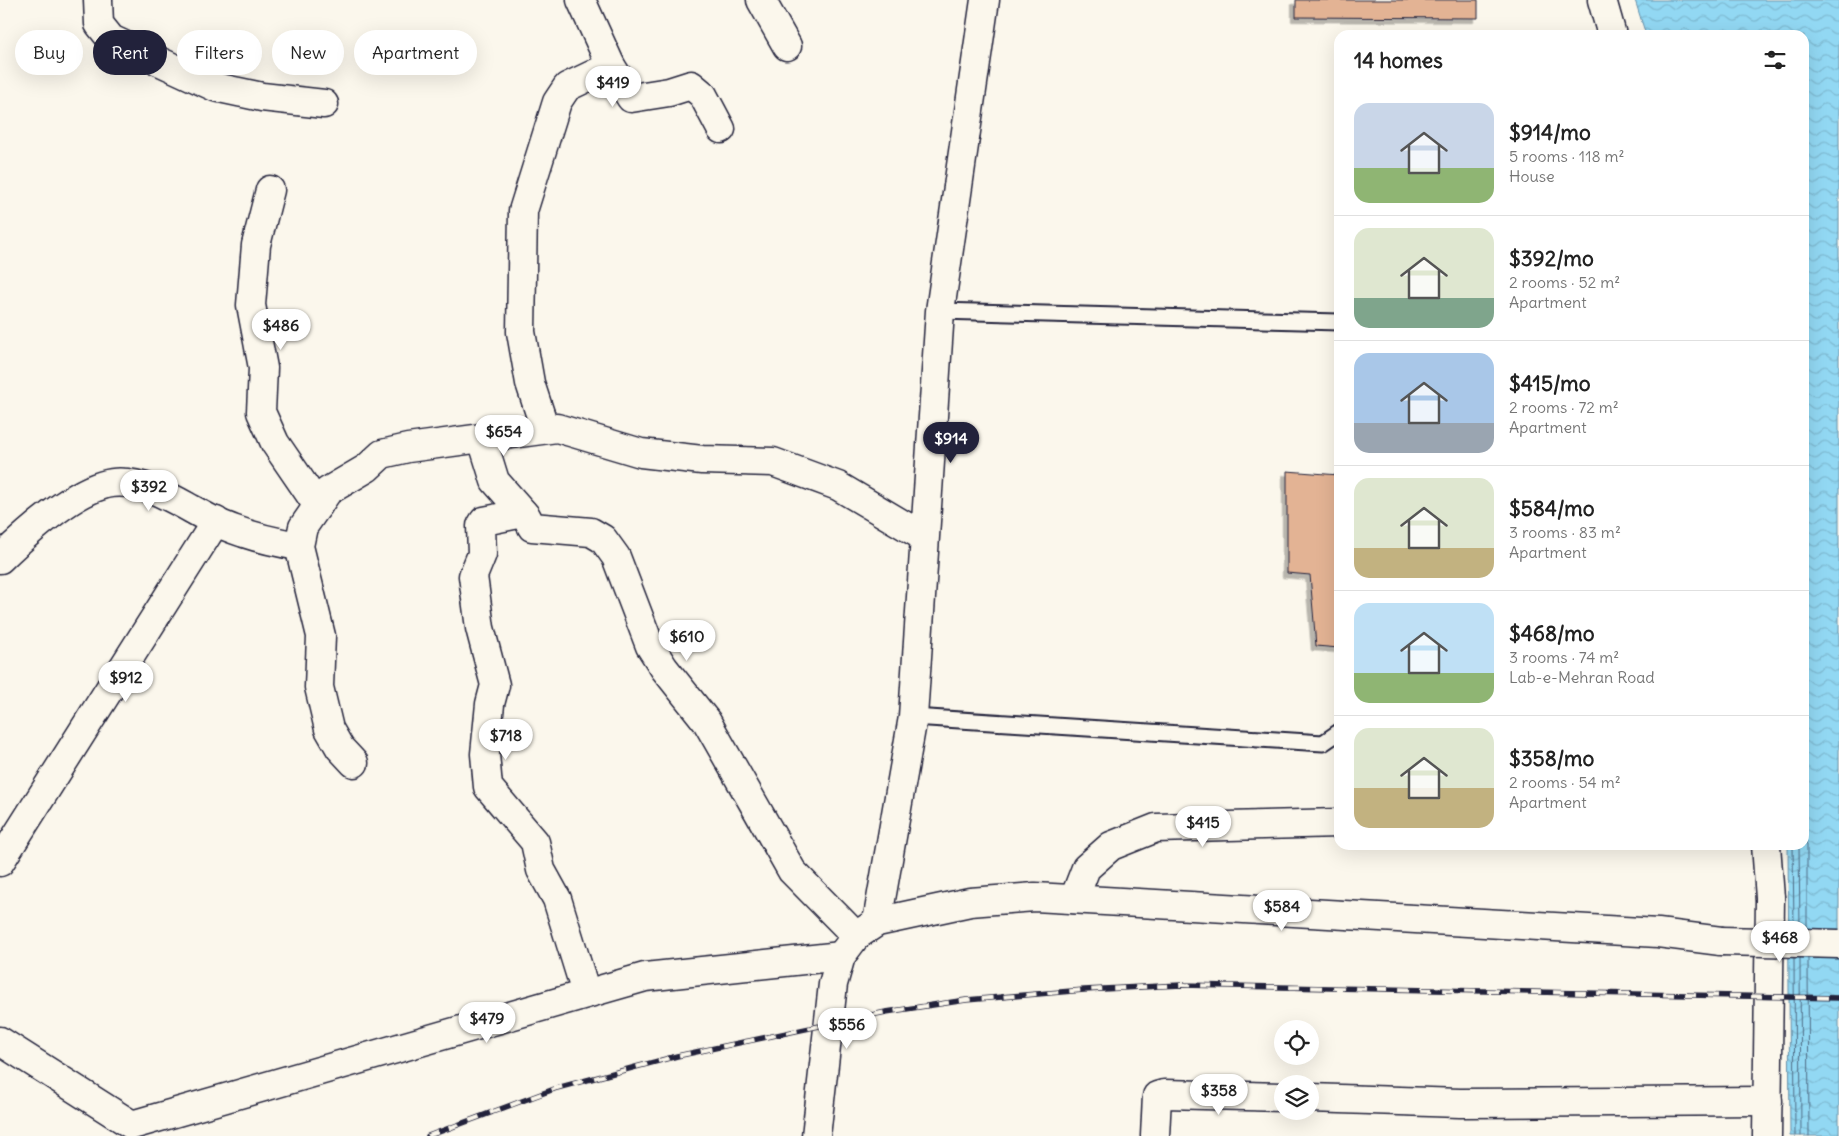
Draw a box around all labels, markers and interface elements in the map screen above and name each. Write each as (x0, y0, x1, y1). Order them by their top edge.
chip: Buy (15, 30, 83, 75)
chip: Rent (93, 30, 167, 75)
chip: Filters (177, 30, 262, 75)
chip: New (272, 30, 344, 75)
chip: Apartment (354, 30, 477, 75)
icon: filters (1761, 46, 1789, 74)
text: 14 homes (1354, 47, 1443, 74)
pin: $419 (583, 66, 643, 108)
text: $419 (596, 72, 630, 92)
text: $914/mo (1509, 119, 1591, 146)
icon: home (1394, 123, 1454, 183)
text: 5 rooms · 118 m² (1509, 146, 1625, 166)
text: House (1509, 166, 1555, 186)
text: $392/mo (1509, 245, 1594, 272)
icon: home (1394, 248, 1454, 308)
text: 2 rooms · 52 m² (1509, 272, 1620, 292)
text: Apartment (1509, 292, 1587, 312)
pin: $486 (251, 308, 311, 351)
text: $486 (263, 315, 299, 335)
text: $415/mo (1509, 370, 1591, 397)
icon: home (1394, 373, 1454, 433)
text: 2 rooms · 72 m² (1509, 397, 1619, 417)
pin: $654 (474, 414, 534, 457)
text: Apartment (1509, 417, 1587, 437)
text: $654 (486, 421, 522, 441)
pin: $914 (921, 422, 981, 464)
text: $914 (934, 428, 968, 448)
pin: $392 (119, 470, 179, 512)
text: $392 (131, 476, 167, 496)
text: $584/mo (1509, 495, 1595, 522)
icon: home (1394, 498, 1454, 558)
text: 3 rooms · 83 m² (1509, 522, 1621, 542)
text: Apartment (1509, 542, 1587, 562)
pin: $610 (657, 620, 717, 662)
text: $468/mo (1509, 620, 1595, 647)
icon: home (1394, 623, 1454, 683)
text: $610 (670, 626, 704, 646)
text: 3 rooms · 74 m² (1509, 647, 1619, 667)
pin: $912 (96, 660, 156, 703)
text: $912 (109, 667, 143, 687)
text: Lab-e-Mehran Road (1509, 667, 1655, 687)
pin: $718 (476, 718, 536, 761)
text: $718 (490, 725, 522, 745)
text: $358/mo (1509, 745, 1594, 772)
icon: home (1394, 748, 1454, 808)
text: 2 rooms · 54 m² (1509, 772, 1621, 792)
text: Apartment (1509, 792, 1587, 812)
pin: $415 (1173, 806, 1233, 848)
text: $415 (1186, 812, 1220, 832)
pin: $584 (1252, 890, 1312, 932)
text: $584 (1264, 896, 1300, 916)
pin: $468 (1750, 920, 1810, 963)
text: $468 (1762, 927, 1798, 947)
pin: $479 (457, 1002, 517, 1044)
text: $479 (470, 1008, 505, 1028)
pin: $556 (817, 1008, 877, 1050)
text: $556 (829, 1014, 865, 1034)
map controls (1274, 1020, 1319, 1120)
button: locate (1274, 1020, 1319, 1065)
pin: $358 (1189, 1074, 1249, 1116)
button: layers (1274, 1075, 1319, 1120)
text: $358 (1201, 1080, 1237, 1100)

